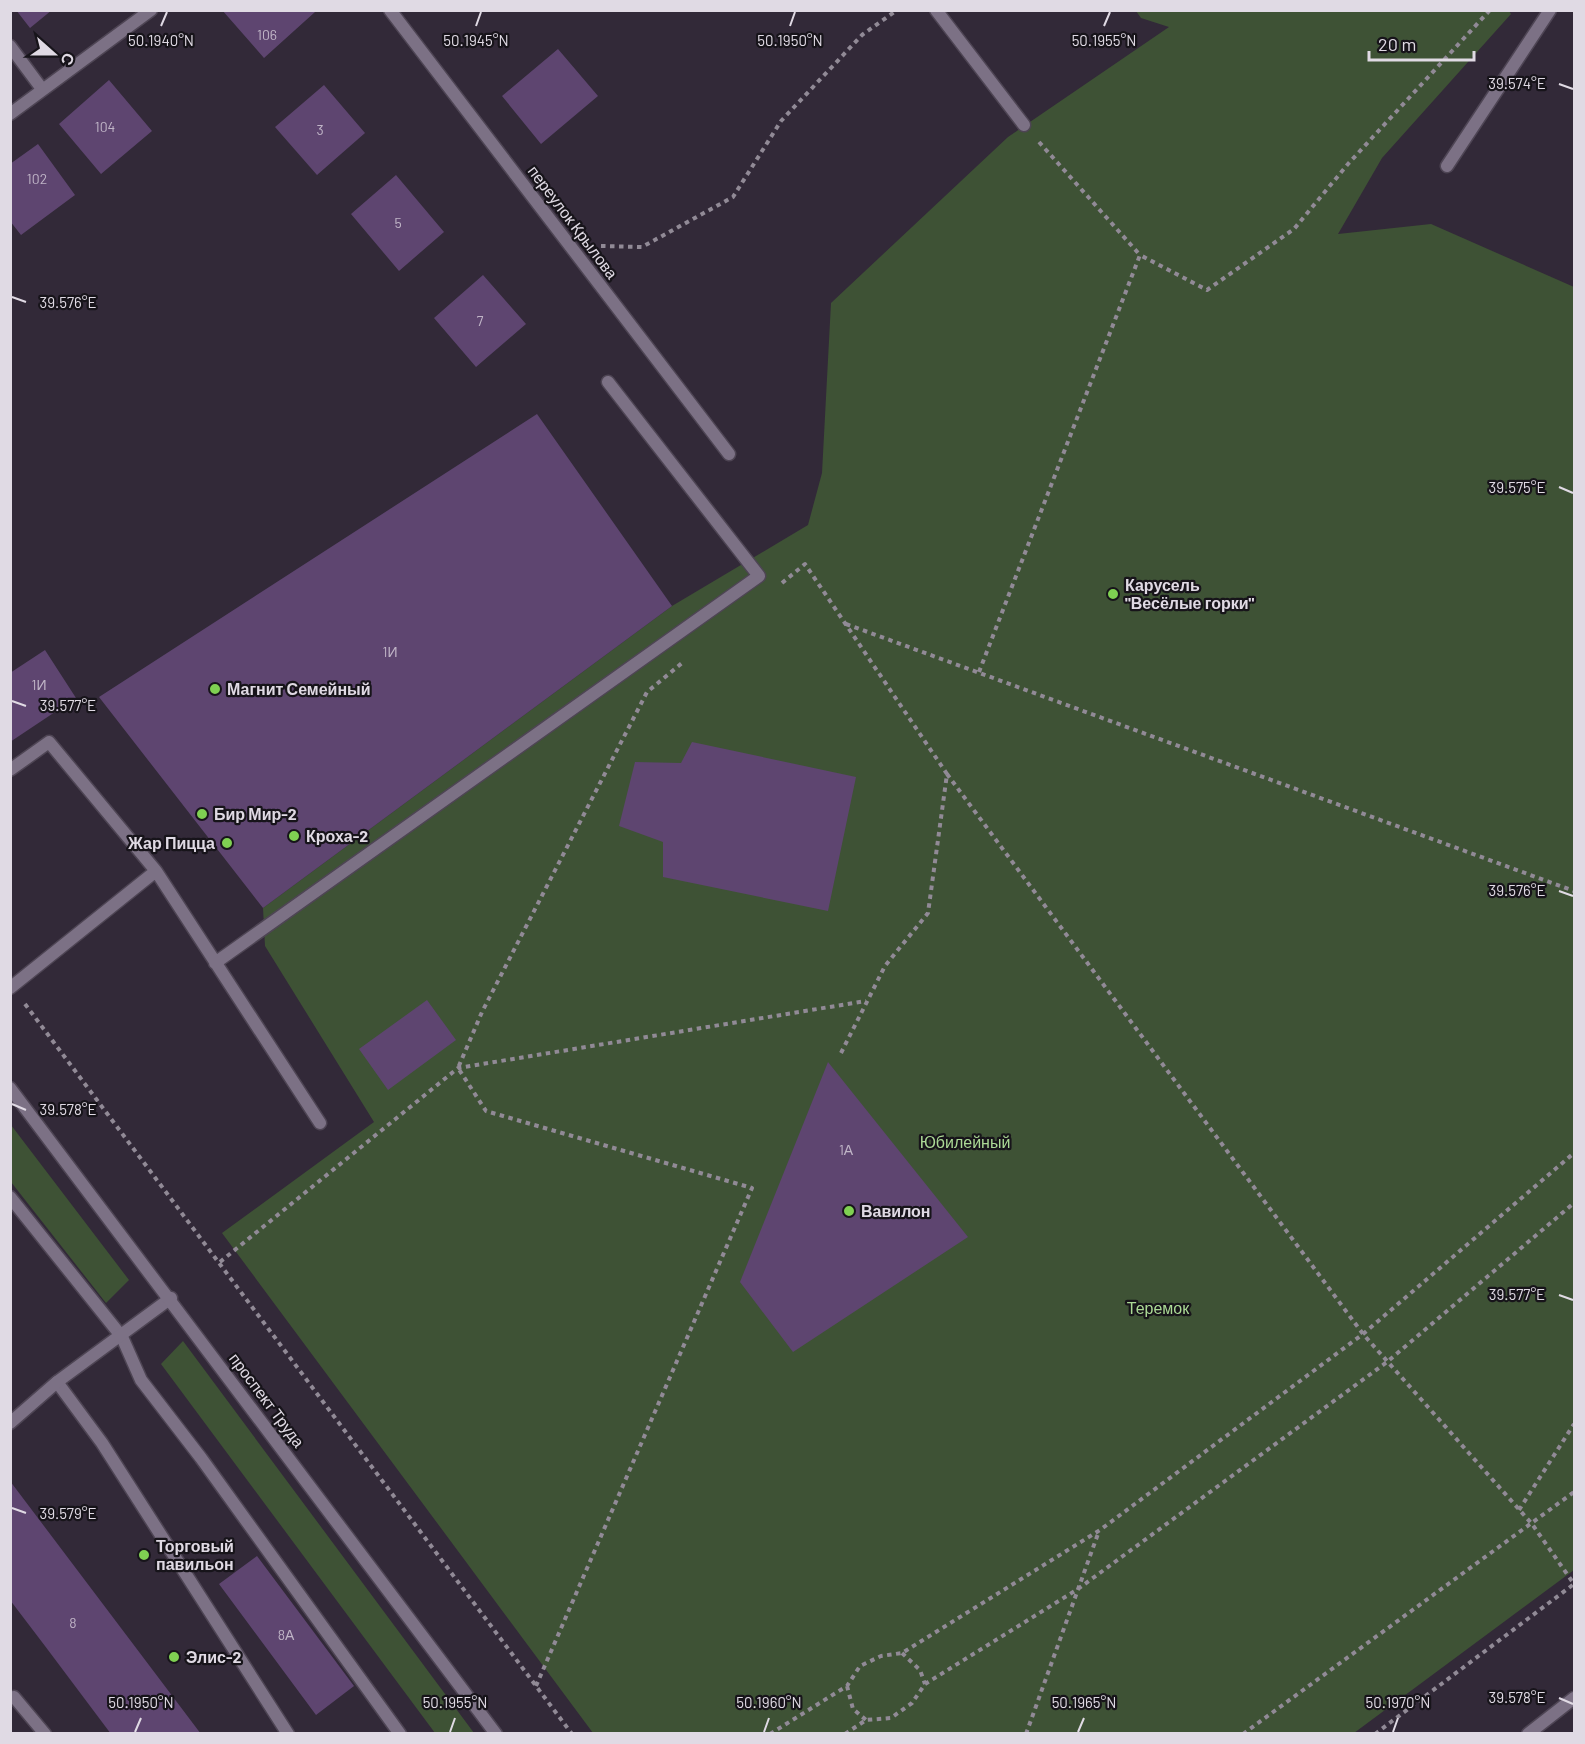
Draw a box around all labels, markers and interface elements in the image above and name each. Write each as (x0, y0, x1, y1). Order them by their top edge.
north arrow (24, 24, 84, 84)
scale bar (1369, 24, 1474, 62)
house number: 106 (257, 26, 277, 43)
text: 50.1940°N (128, 31, 194, 49)
text: 50.1945°N (443, 31, 509, 49)
text: 50.1950°N (757, 31, 823, 49)
text: 50.1955°N (1072, 31, 1136, 49)
text: 20 m (1378, 33, 1416, 55)
text: С (57, 51, 79, 69)
text: 39.574°E (1488, 74, 1546, 92)
house number: 104 (95, 118, 115, 135)
house number: 3 (316, 121, 324, 138)
street label: переулок Крылова (525, 161, 622, 282)
house number: 102 (27, 170, 47, 187)
house number: 5 (394, 214, 402, 231)
text: 39.576°E (39, 293, 97, 311)
house number: 7 (477, 312, 484, 329)
text: 39.575°E (1488, 478, 1546, 496)
place label: Карусель "Весёлые горки" (1125, 575, 1255, 612)
marker: Карусель "Весёлые горки" (1106, 587, 1120, 601)
house number: 1И (383, 643, 397, 660)
house number: 1И (32, 676, 46, 693)
place label: Магнит Семейный (227, 679, 371, 698)
marker: Магнит Семейный (208, 682, 222, 696)
text: 39.577°E (40, 696, 96, 714)
place label: Бир Мир-2 (214, 804, 297, 823)
marker: Бир Мир-2 (195, 807, 209, 821)
place label: Кроха-2 (306, 826, 368, 845)
marker: Кроха-2 (287, 829, 301, 843)
place label: Жар Пицца (127, 833, 215, 852)
marker: Жар Пицца (220, 836, 234, 850)
text: 39.576°E (1488, 881, 1546, 899)
text: 39.578°E (39, 1100, 97, 1118)
park label: Юбилейный (920, 1132, 1010, 1151)
house number: 1А (839, 1141, 854, 1158)
place label: Вавилон (861, 1201, 931, 1220)
marker: Вавилон (842, 1204, 856, 1218)
text: 39.577°E (1489, 1285, 1545, 1303)
park label: Теремок (1127, 1298, 1190, 1317)
street label: проспект Труда (226, 1349, 309, 1451)
text: 39.579°E (39, 1504, 97, 1522)
place label: Торговый павильон (156, 1536, 234, 1573)
marker: Торговый павильон (137, 1548, 151, 1562)
house number: 8 (69, 1614, 77, 1631)
house number: 8А (278, 1626, 295, 1643)
place label: Элис-2 (186, 1647, 241, 1666)
marker: Элис-2 (167, 1650, 181, 1664)
text: 39.578°E (1488, 1688, 1546, 1706)
text: 50.1950°N (108, 1693, 174, 1711)
text: 50.1955°N (423, 1693, 487, 1711)
text: 50.1960°N (736, 1693, 802, 1711)
text: 50.1965°N (1052, 1693, 1116, 1711)
text: 50.1970°N (1366, 1693, 1430, 1711)

